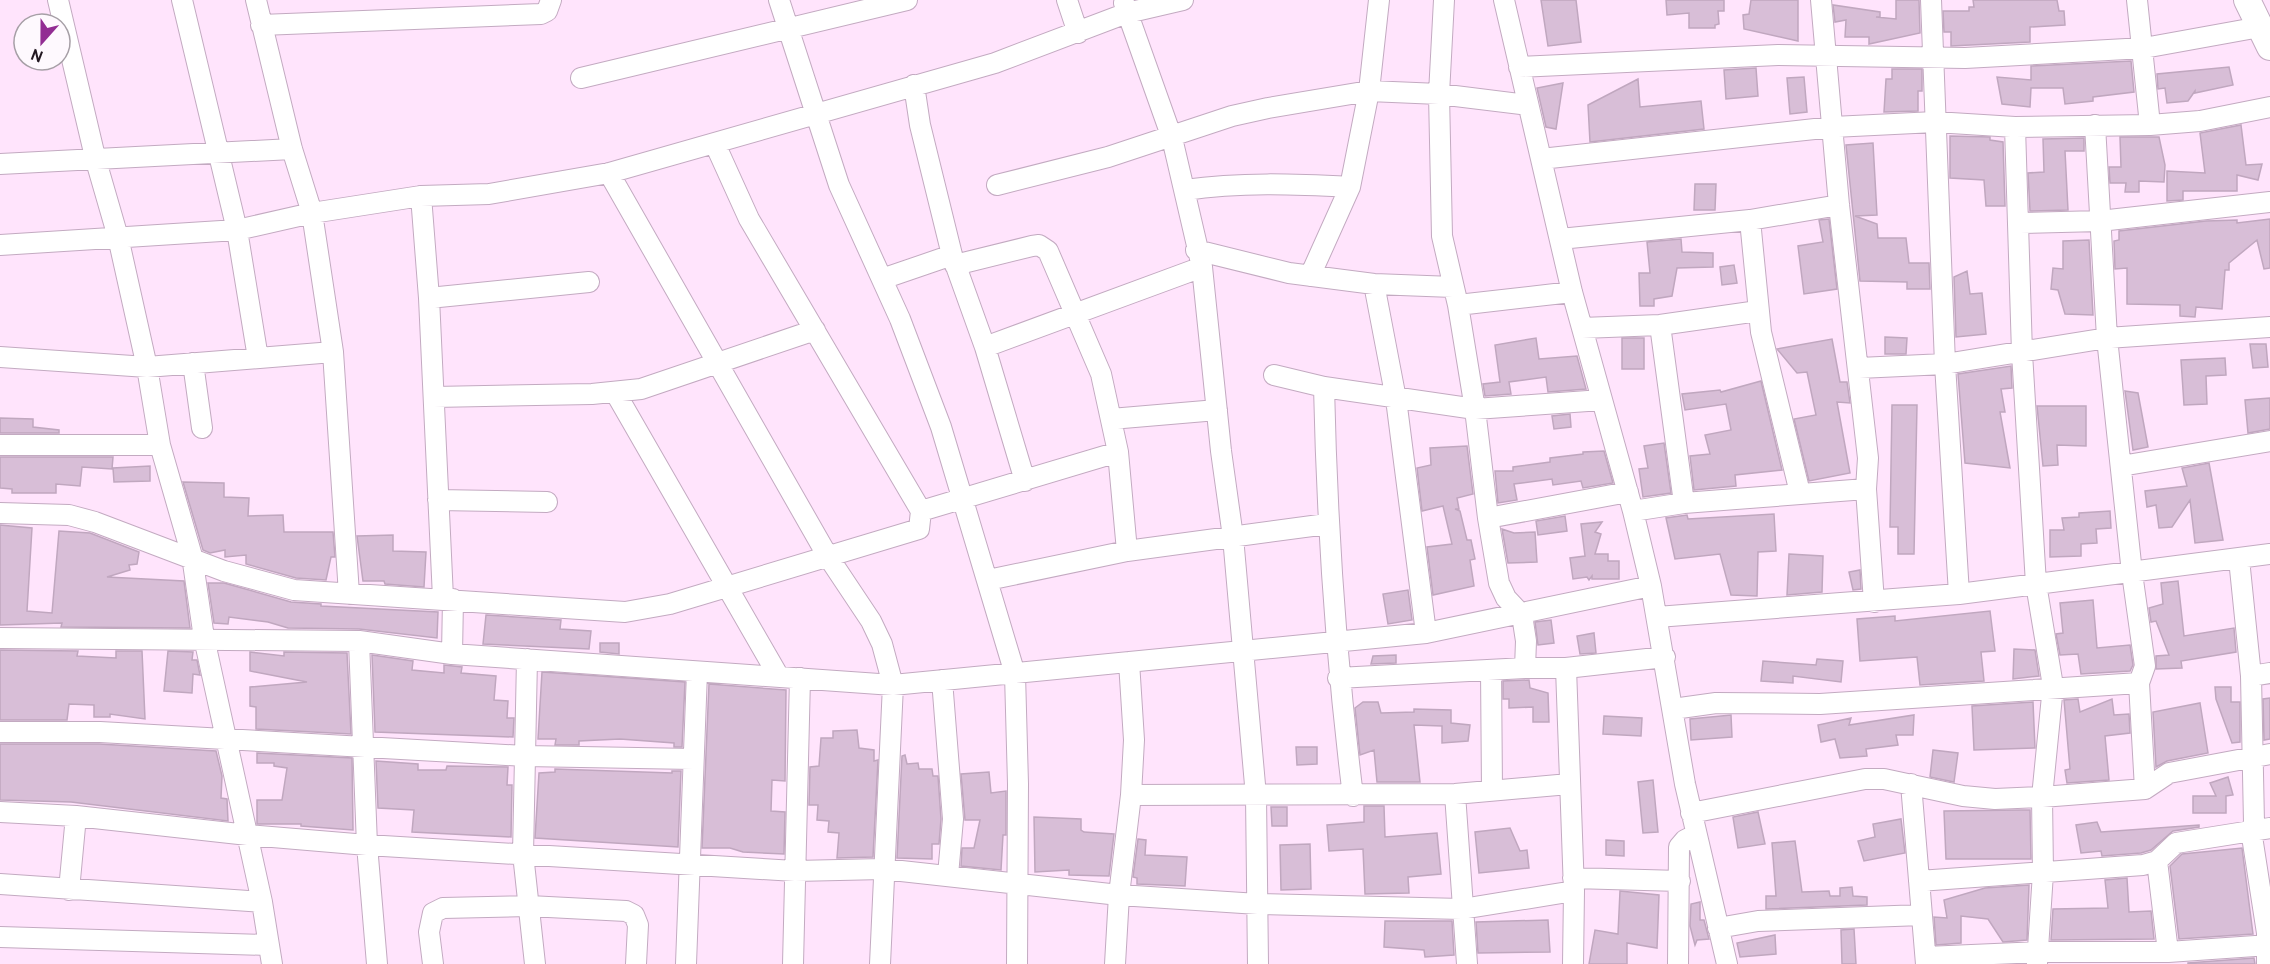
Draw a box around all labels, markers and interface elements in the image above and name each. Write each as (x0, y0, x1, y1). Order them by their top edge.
north arrow (12, 12, 72, 72)
text: N (28, 43, 46, 66)

